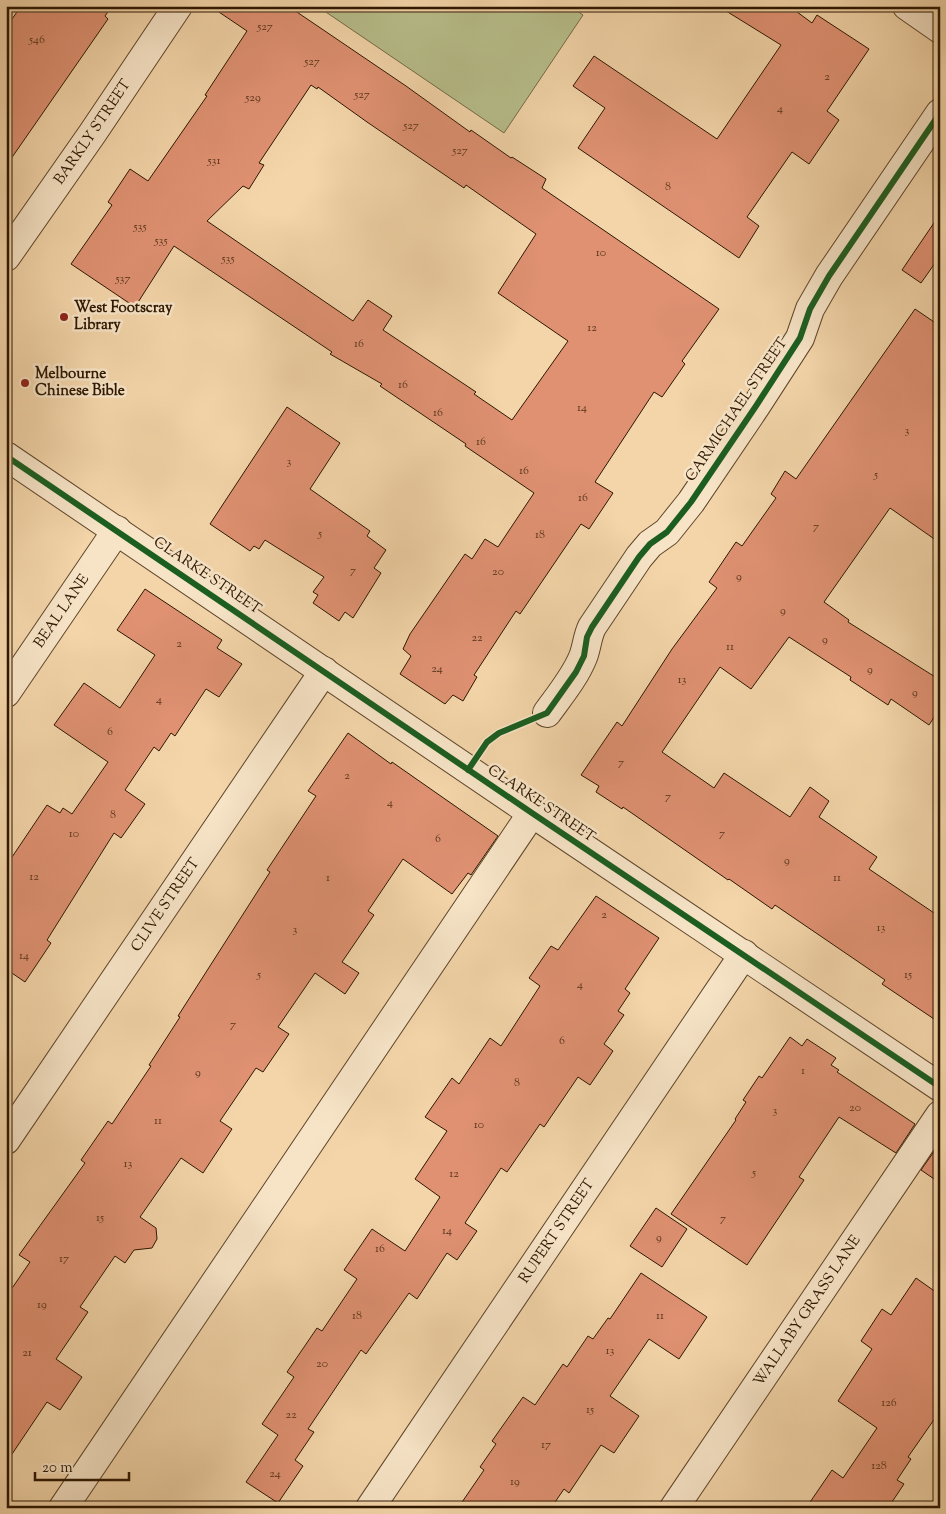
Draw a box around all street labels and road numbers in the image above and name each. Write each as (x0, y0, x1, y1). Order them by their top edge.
street label: BARKLY STREET (49, 75, 136, 189)
street label: CARMICHAEL STREET (681, 334, 793, 486)
street label: CLARKE STREET (149, 532, 266, 620)
street label: BEAL LANE (29, 570, 94, 652)
street label: CLARKE STREET (483, 760, 600, 848)
street label: CLIVE STREET (126, 853, 205, 956)
street label: RUPERT STREET (514, 1174, 600, 1288)
street label: WALLABY GRASS LANE (749, 1231, 866, 1391)

